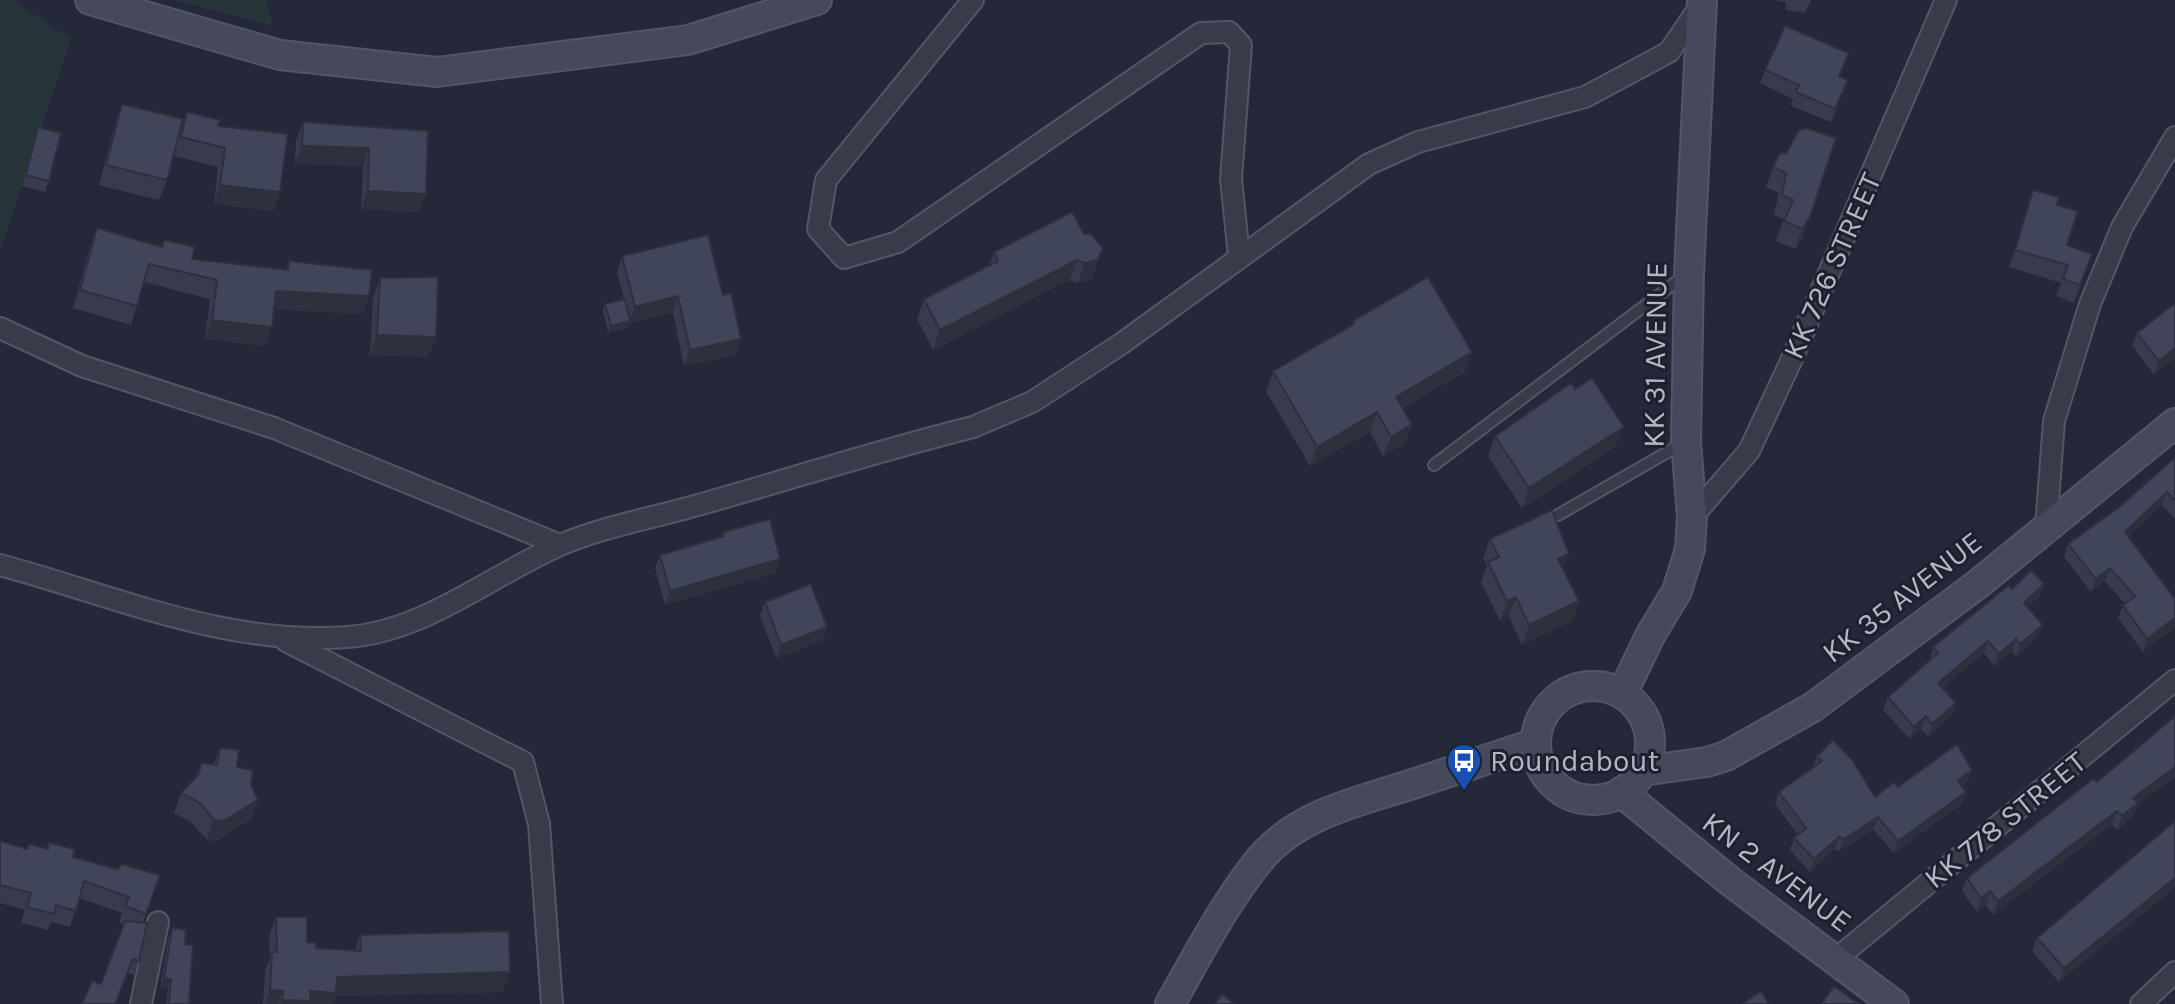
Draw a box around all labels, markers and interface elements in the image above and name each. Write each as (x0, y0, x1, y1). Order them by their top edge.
street label: KK 726 STREET (1775, 168, 1889, 364)
street label: KK 31 AVENUE (1635, 262, 1675, 448)
street label: KK 35 AVENUE (1815, 524, 1989, 670)
bus stop icon: Roundabout (1445, 742, 1483, 792)
place label: Roundabout (1490, 743, 1659, 779)
street label: KK 778 STREET (1917, 744, 2093, 896)
street label: KN 2 AVENUE (1695, 804, 1859, 940)

